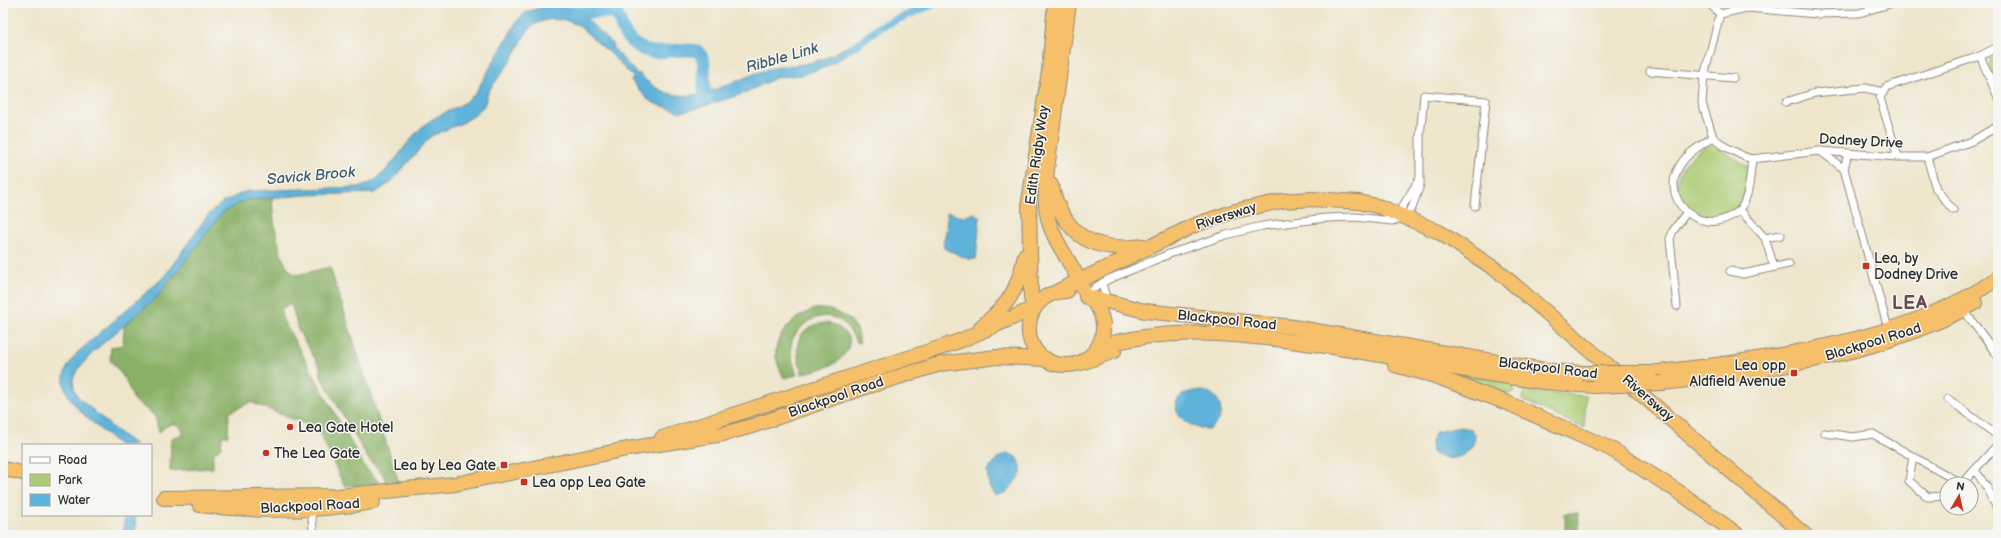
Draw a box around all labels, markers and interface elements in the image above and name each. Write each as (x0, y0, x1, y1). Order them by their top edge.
water label: Ribble Link (744, 38, 821, 77)
street label: Edith Rigby Way (1022, 104, 1052, 206)
street label: Dodney Drive (1819, 130, 1903, 152)
water label: Savick Brook (266, 163, 357, 189)
street label: Riversway (1193, 198, 1259, 234)
place label: Lea, by Dodney Drive (1874, 250, 1958, 283)
marker: Lea, by Dodney Drive (1861, 261, 1871, 271)
district label: LEA (1892, 293, 1928, 314)
street label: Blackpool Road (1177, 306, 1277, 334)
street label: Blackpool Road (1823, 319, 1923, 365)
street label: Blackpool Road (1498, 353, 1598, 383)
place label: Lea opp Aldfield Avenue (1689, 357, 1786, 390)
marker: Lea opp Aldfield Avenue (1789, 368, 1799, 378)
street label: Riversway (1619, 371, 1678, 426)
street label: Blackpool Road (786, 373, 886, 421)
place label: Lea Gate Hotel (298, 419, 393, 436)
marker: Lea Gate Hotel (285, 422, 295, 432)
legend (22, 444, 152, 516)
place label: The Lea Gate (274, 445, 360, 462)
marker: The Lea Gate (261, 448, 271, 458)
text: Road (58, 453, 87, 468)
place label: Lea by Lea Gate (393, 457, 496, 474)
marker: Lea by Lea Gate (499, 460, 509, 470)
text: Park (58, 473, 82, 488)
place label: Lea opp Lea Gate (532, 474, 646, 491)
north arrow (1939, 476, 1979, 516)
marker: Lea opp Lea Gate (519, 477, 529, 487)
text: N (1955, 480, 1966, 494)
text: Water (58, 493, 90, 508)
street label: Blackpool Road (260, 495, 360, 517)

